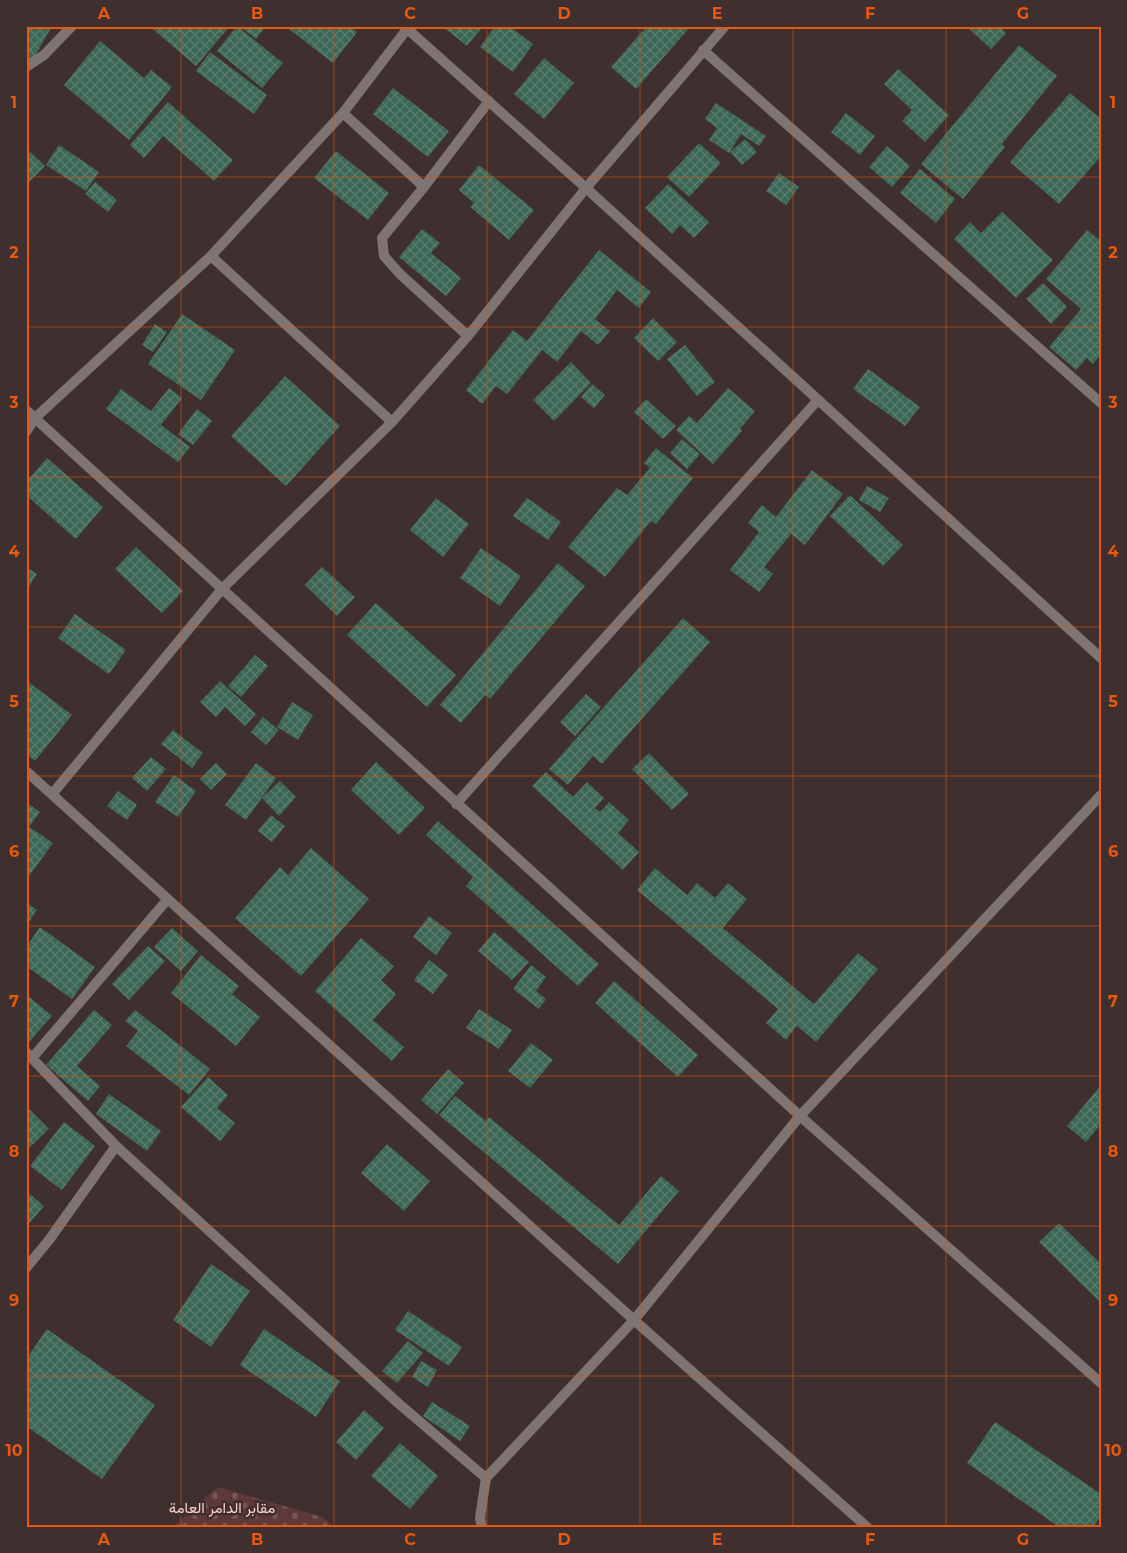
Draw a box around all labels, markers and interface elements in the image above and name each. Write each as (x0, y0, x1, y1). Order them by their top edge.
text: A (97, 4, 111, 23)
text: B (251, 4, 263, 23)
text: C (404, 4, 416, 23)
text: D (557, 4, 571, 23)
text: E (712, 4, 722, 23)
text: F (865, 4, 875, 23)
text: G (1017, 4, 1029, 23)
text: 1 (11, 93, 17, 112)
text: 1 (1110, 93, 1116, 112)
text: 2 (9, 243, 19, 262)
text: 2 (1108, 243, 1118, 262)
text: 3 (8, 393, 19, 412)
text: 3 (1107, 393, 1118, 412)
text: 4 (8, 542, 20, 561)
text: 4 (1107, 542, 1119, 561)
text: 5 (9, 692, 19, 711)
text: 5 (1108, 692, 1118, 711)
text: 6 (9, 842, 19, 861)
text: 6 (1108, 842, 1118, 861)
text: 7 (9, 992, 19, 1011)
text: 7 (1108, 992, 1118, 1011)
text: 8 (9, 1142, 19, 1161)
text: 8 (1108, 1142, 1118, 1161)
text: 9 (9, 1291, 19, 1310)
text: 9 (1108, 1291, 1118, 1310)
text: 10 (5, 1441, 23, 1460)
text: 10 (1104, 1441, 1122, 1460)
park label: مقابر الدامر العامة (169, 1498, 275, 1517)
text: A (97, 1530, 111, 1549)
text: B (251, 1530, 263, 1549)
text: C (404, 1530, 416, 1549)
text: D (557, 1530, 571, 1549)
text: E (712, 1530, 722, 1549)
text: F (865, 1530, 875, 1549)
text: G (1017, 1530, 1029, 1549)

